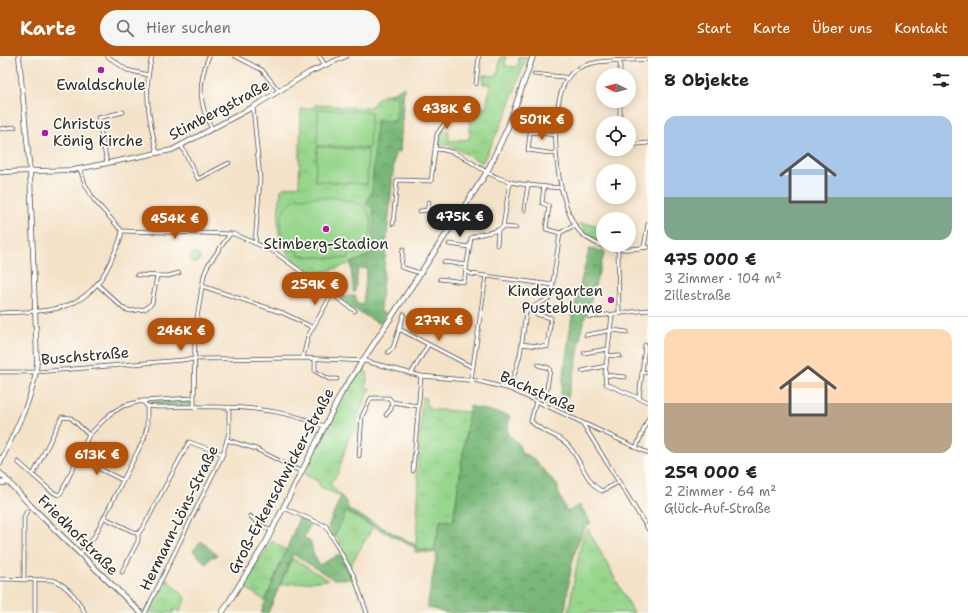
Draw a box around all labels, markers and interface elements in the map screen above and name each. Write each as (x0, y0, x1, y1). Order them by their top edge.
search box (100, 10, 380, 46)
text: Karte (20, 16, 76, 41)
icon: search (114, 17, 136, 39)
text: Hier suchen (146, 18, 231, 38)
text: Start (697, 19, 731, 37)
text: Karte (753, 19, 790, 37)
text: Über uns (812, 19, 872, 37)
text: Kontakt (894, 19, 948, 37)
marker: Ewaldschule (96, 65, 106, 75)
north arrow (596, 68, 636, 108)
map controls (596, 68, 636, 252)
text: 8 Objekte (664, 69, 749, 91)
icon: filters (930, 69, 952, 91)
place label: Ewaldschule (56, 75, 146, 95)
street label: Stimbergstraße (165, 75, 273, 145)
pin: 438K € (414, 96, 480, 130)
text: 438K € (422, 100, 472, 117)
pin: 501K € (509, 107, 575, 141)
text: 501K € (519, 111, 565, 128)
place label: Christus König Kirche (53, 114, 143, 151)
button: locate (596, 116, 636, 156)
marker: Christus König Kirche (40, 128, 50, 138)
icon: home (772, 142, 844, 214)
button: + (596, 164, 636, 204)
pin: 475K € (427, 204, 493, 238)
pin: 454K € (142, 206, 208, 240)
text: 475K € (436, 208, 484, 225)
text: 454K € (151, 210, 199, 227)
button: − (596, 212, 636, 252)
marker: Stimberg-Stadion (321, 224, 331, 234)
place label: Stimberg-Stadion (264, 234, 388, 254)
text: 475 000 € (664, 248, 757, 270)
text: 3 Zimmer · 104 m² (664, 270, 781, 287)
pin: 259K € (282, 272, 348, 306)
text: 259K € (291, 276, 339, 293)
place label: Kindergarten Pusteblume (508, 281, 603, 318)
text: Zillestraße (664, 287, 731, 304)
marker: Kindergarten Pusteblume (606, 295, 616, 305)
pin: 277K € (406, 308, 472, 342)
text: 277K € (415, 312, 463, 329)
pin: 246K € (148, 318, 214, 352)
text: 246K € (156, 322, 206, 339)
street label: Buschstraße (40, 342, 130, 370)
icon: home (772, 355, 844, 427)
street label: Bachstraße (497, 366, 579, 418)
street label: Groß-Erkenschwicker-Straße (223, 385, 339, 577)
pin: 613K € (64, 442, 130, 476)
street label: Hermann-Löns-Straße (135, 442, 223, 594)
text: 613K € (74, 446, 120, 463)
text: 259 000 € (664, 461, 757, 483)
text: 2 Zimmer · 64 m² (664, 483, 776, 500)
street label: Friedhofstraße (33, 490, 123, 580)
text: Glück-Auf-Straße (664, 500, 771, 517)

